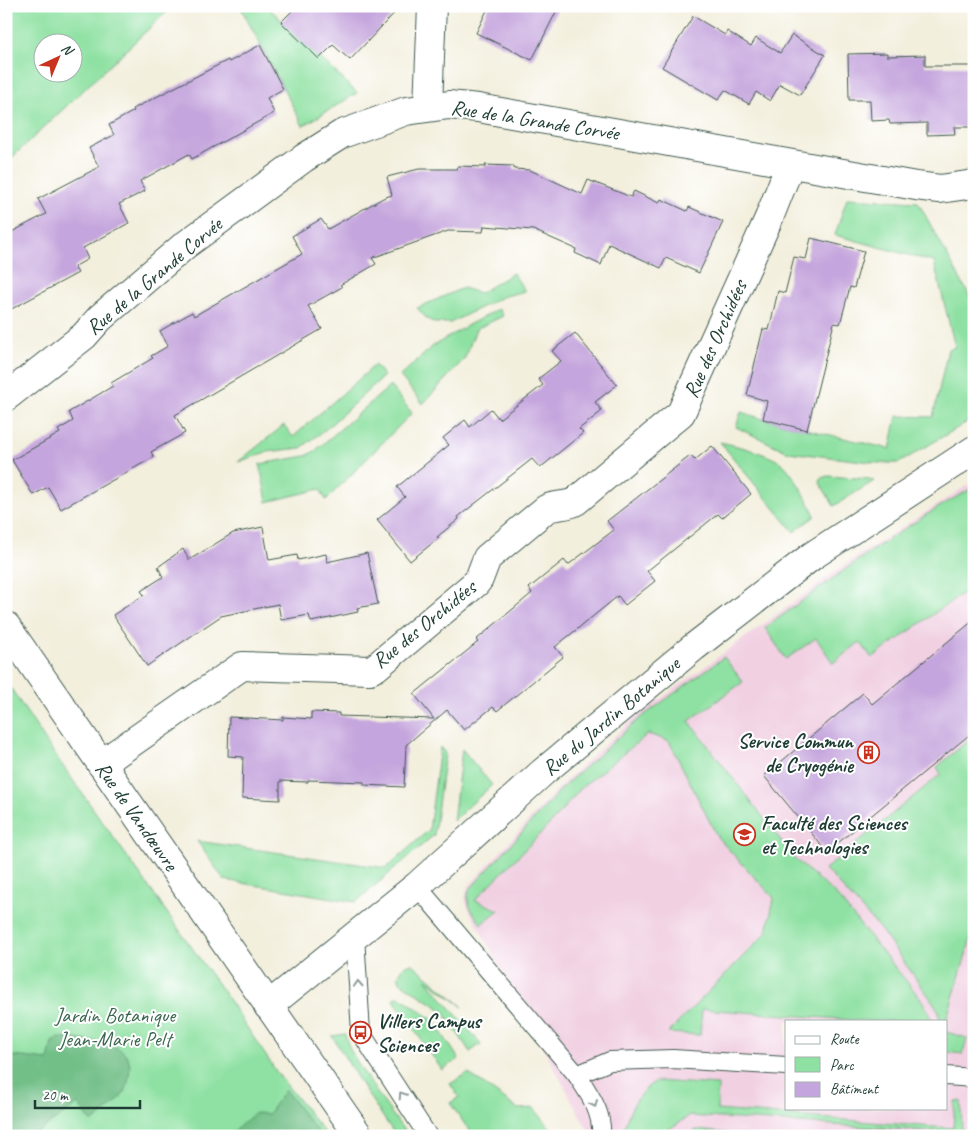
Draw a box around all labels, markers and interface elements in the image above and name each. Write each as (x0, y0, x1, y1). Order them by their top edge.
north arrow (32, 32, 82, 82)
text: N (58, 40, 77, 60)
street label: Rue de la Grande Corvée (449, 94, 623, 146)
street label: Rue de la Grande Corvée (81, 210, 229, 340)
street label: Rue des Orchidées (678, 275, 753, 402)
street label: Rue des Orchidées (367, 573, 482, 674)
street label: Rue du Jardin Botanique (537, 650, 687, 781)
place label: Service Commun de Cryogénie (737, 728, 855, 778)
building icon: Service Commun de Cryogénie (857, 741, 881, 765)
street label: Rue de Vandœuvre (90, 756, 185, 876)
place label: Faculté des Sciences et Technologies (761, 810, 909, 860)
school or university icon: Faculté des Sciences et Technologies (733, 823, 757, 847)
one-way arrow (352, 980, 363, 988)
park label: Jardin Botanique Jean-Marie Pelt (54, 1002, 177, 1052)
place label: Villers Campus Sciences (377, 1008, 483, 1058)
legend (785, 1020, 948, 1110)
bus stop icon: Villers Campus Sciences (349, 1021, 373, 1045)
text: Route (830, 1030, 860, 1049)
text: Parc (830, 1056, 854, 1075)
scale bar (35, 1077, 140, 1109)
text: Bâtiment (830, 1080, 880, 1099)
text: 20 m (42, 1086, 69, 1105)
one-way arrow (398, 1091, 408, 1100)
one-way arrow (588, 1099, 599, 1108)

